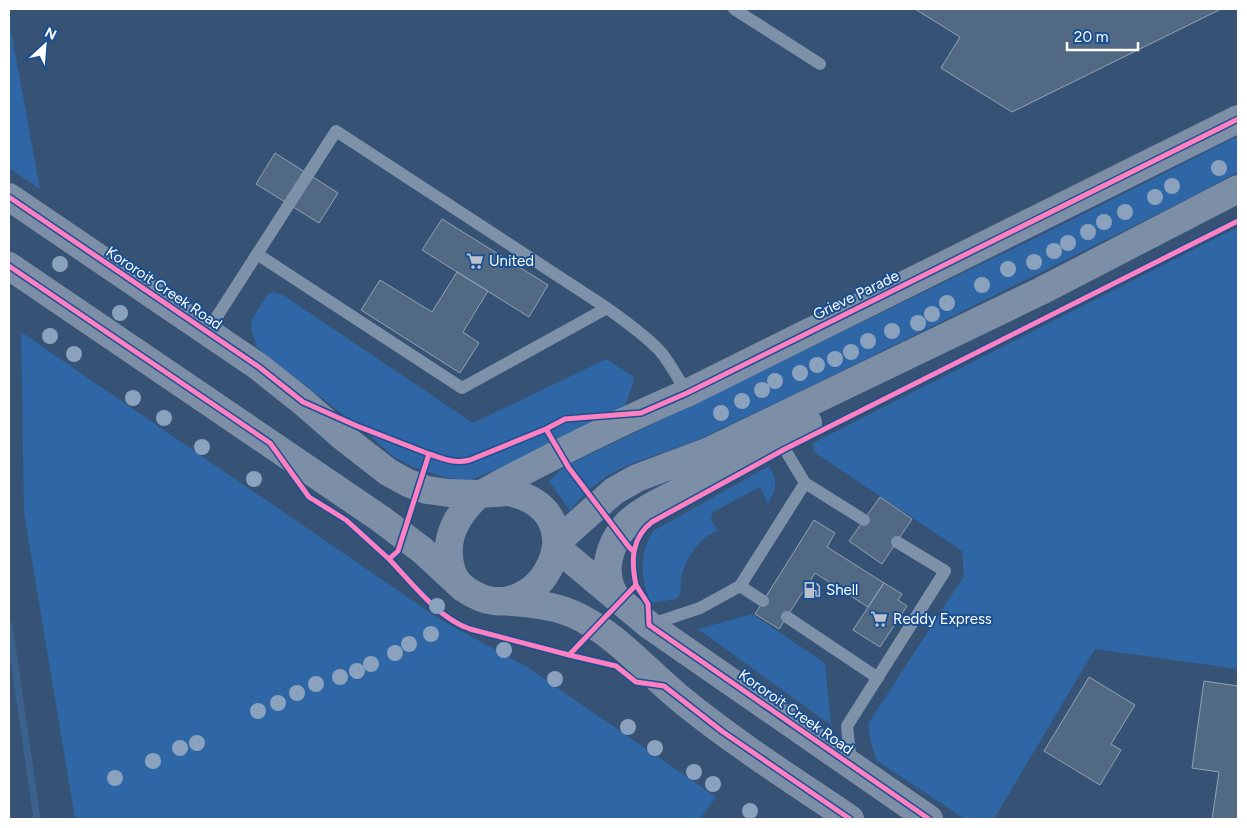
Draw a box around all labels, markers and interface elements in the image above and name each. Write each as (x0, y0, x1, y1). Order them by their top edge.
north arrow (20, 20, 70, 70)
scale bar (1067, 20, 1138, 52)
text: N (42, 24, 59, 44)
text: 20 m (1074, 28, 1108, 46)
street label: Kororoit Creek Road (103, 243, 225, 333)
supermarket icon: United (465, 251, 485, 271)
place label: United (489, 252, 534, 270)
street label: Grieve Parade (810, 266, 902, 324)
fuel station icon: Shell (802, 580, 822, 600)
place label: Shell (826, 581, 858, 599)
supermarket icon: Reddy Express (869, 609, 889, 629)
place label: Reddy Express (893, 610, 992, 628)
street label: Kororoit Creek Road (735, 666, 857, 758)

